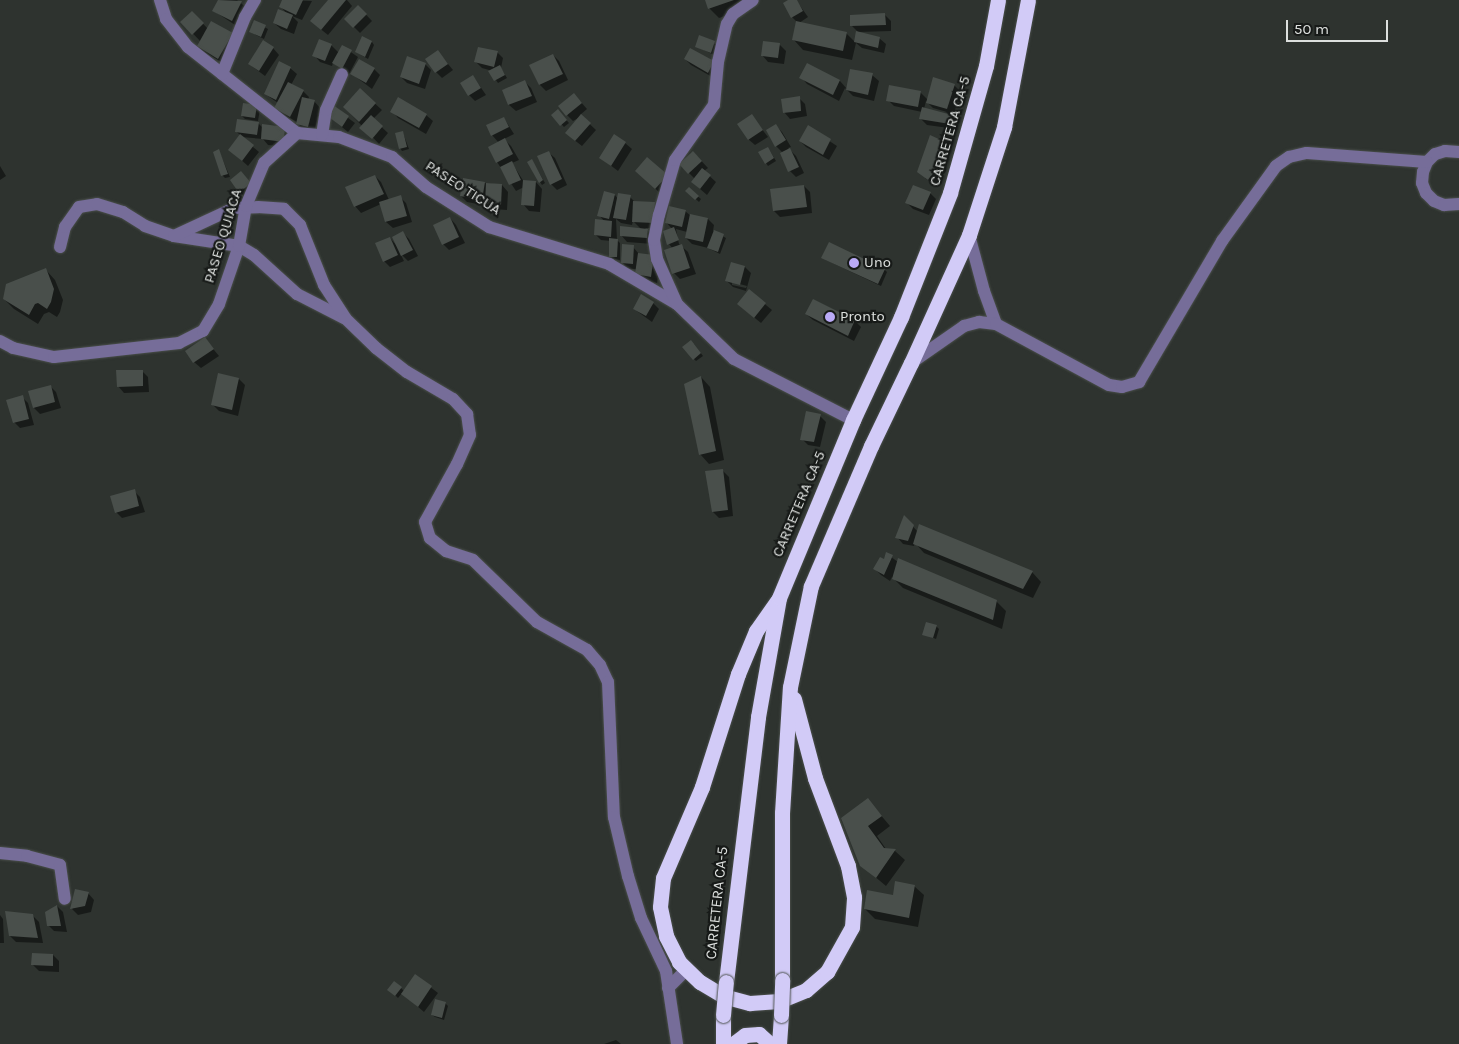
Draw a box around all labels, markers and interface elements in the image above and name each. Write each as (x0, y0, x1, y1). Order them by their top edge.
scale bar (1289, 10, 1392, 42)
text: 50 m (1294, 20, 1329, 38)
street label: CARRETERA CA-5 (926, 74, 974, 188)
street label: PASEO TICUA (422, 157, 504, 219)
street label: PASEO QUIACA (200, 187, 246, 285)
place label: Uno (864, 254, 891, 272)
marker: Uno (848, 257, 860, 269)
place label: Pronto (840, 308, 885, 326)
marker: Pronto (824, 311, 836, 323)
street label: CARRETERA CA-5 (769, 448, 829, 560)
street label: CARRETERA CA-5 (702, 846, 732, 960)

